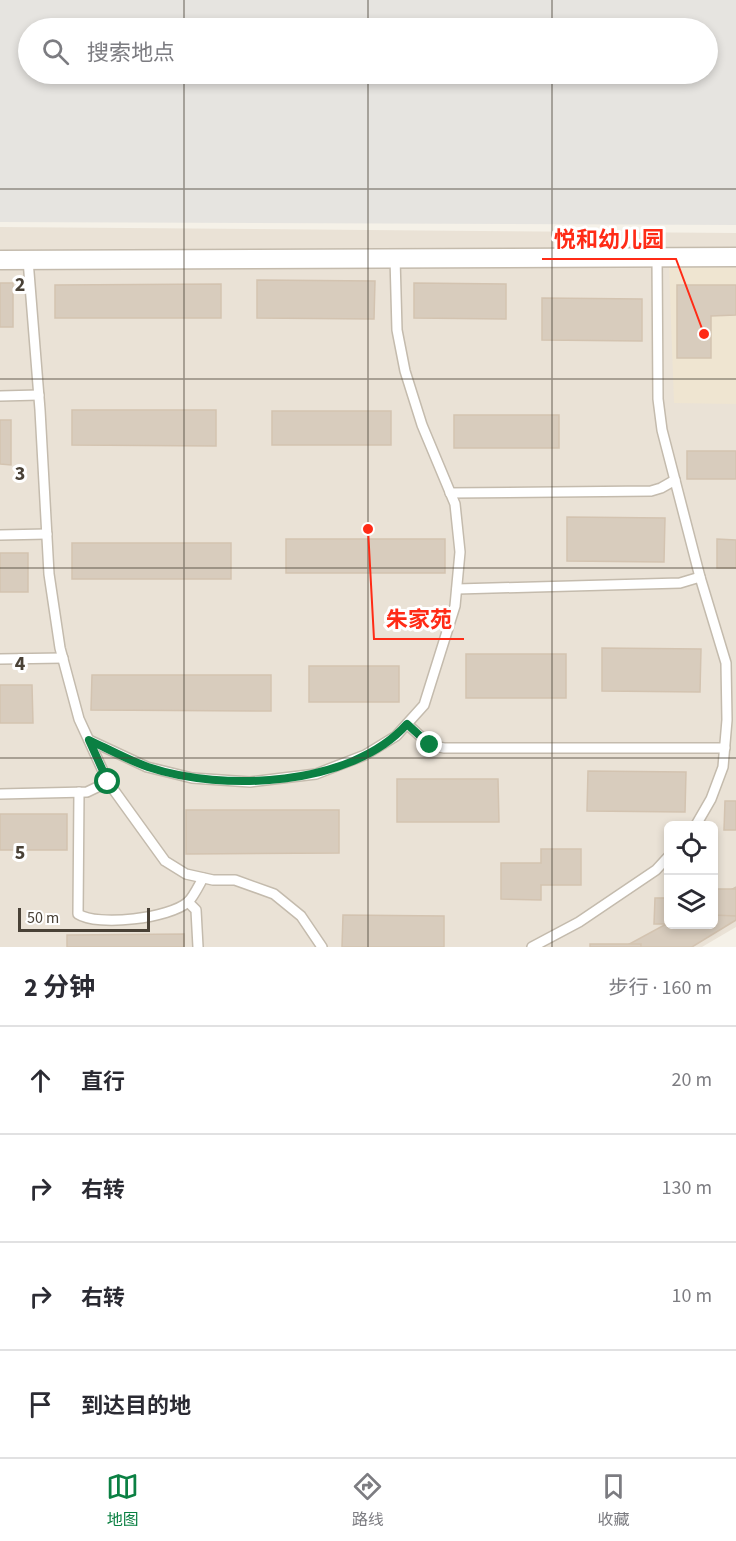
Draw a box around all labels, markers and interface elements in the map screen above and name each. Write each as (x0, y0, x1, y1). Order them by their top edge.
search box (18, 18, 718, 84)
icon: search (39, 35, 72, 68)
text: 搜索地点 (87, 37, 175, 69)
callout: 悦和幼儿园 (542, 219, 676, 259)
text: 悦和幼儿园 (554, 224, 664, 256)
text: 2 (15, 271, 25, 299)
text: 3 (15, 460, 25, 488)
callout: 朱家苑 (374, 599, 464, 639)
text: 朱家苑 (386, 604, 452, 636)
text: 4 (15, 650, 26, 678)
route end (416, 731, 442, 757)
route start (94, 768, 120, 794)
map controls (664, 821, 718, 929)
button: locate (664, 821, 718, 875)
text: 5 (15, 839, 25, 867)
button: layers (664, 875, 718, 929)
scale bar (18, 905, 150, 932)
text: 50 m (27, 907, 59, 929)
text: 2 分钟 (24, 969, 95, 1006)
text: 步行 · 160 m (609, 974, 712, 1002)
icon: ahead (24, 1064, 57, 1097)
text: 直行 (81, 1066, 125, 1098)
text: 20 m (672, 1066, 712, 1094)
icon: right (24, 1172, 57, 1205)
text: 右转 (81, 1174, 125, 1206)
text: 130 m (662, 1174, 712, 1202)
icon: right (24, 1280, 57, 1313)
text: 右转 (81, 1282, 125, 1314)
text: 10 m (672, 1282, 712, 1310)
icon: arrive (24, 1388, 57, 1421)
text: 到达目的地 (81, 1390, 191, 1422)
tab: 地图 (106, 1470, 139, 1531)
tab: 路线 (351, 1470, 384, 1531)
tab: 收藏 (597, 1470, 630, 1531)

